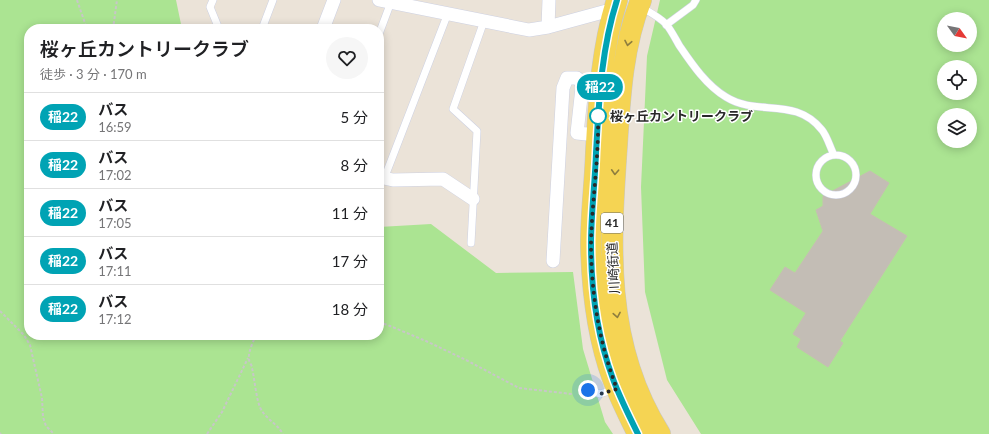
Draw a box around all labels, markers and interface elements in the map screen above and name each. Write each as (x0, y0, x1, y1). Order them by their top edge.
north arrow (937, 12, 977, 52)
map controls (937, 12, 977, 148)
text: 桜ヶ丘カントリークラブ (40, 37, 249, 60)
button: heart (326, 37, 368, 79)
one-way arrow (625, 39, 633, 46)
button: locate (937, 60, 977, 100)
text: 徒歩 · 3 分 · 170 m (40, 66, 147, 82)
line badge: 稲22 (577, 74, 623, 100)
text: 稲22 (585, 78, 615, 95)
text: バス (98, 100, 128, 118)
marker: 桜ヶ丘カントリークラブ (589, 107, 607, 125)
text: 稲22 (48, 108, 78, 125)
text: 5 分 (340, 108, 368, 126)
place label: 桜ヶ丘カントリークラブ (610, 108, 753, 124)
button: layers (937, 108, 977, 148)
text: 16:59 (98, 119, 132, 135)
text: バス (98, 148, 128, 166)
text: 稲22 (48, 156, 78, 173)
text: 8 分 (340, 156, 368, 174)
text: 17:02 (98, 167, 132, 183)
one-way arrow (610, 169, 619, 175)
text: バス (98, 196, 128, 214)
text: 稲22 (48, 204, 78, 221)
text: 11 分 (332, 204, 368, 222)
road number: 41 (601, 213, 623, 233)
text: 17:05 (98, 215, 132, 231)
street label: 川崎街道 (604, 242, 622, 294)
text: バス (98, 244, 128, 262)
text: 稲22 (48, 252, 78, 269)
text: 17 分 (332, 252, 368, 270)
text: 17:11 (98, 263, 132, 279)
text: バス (98, 292, 128, 310)
text: 稲22 (48, 300, 78, 317)
text: 18 分 (332, 300, 368, 318)
text: 17:12 (98, 311, 132, 327)
one-way arrow (613, 312, 621, 318)
your location (578, 380, 598, 400)

